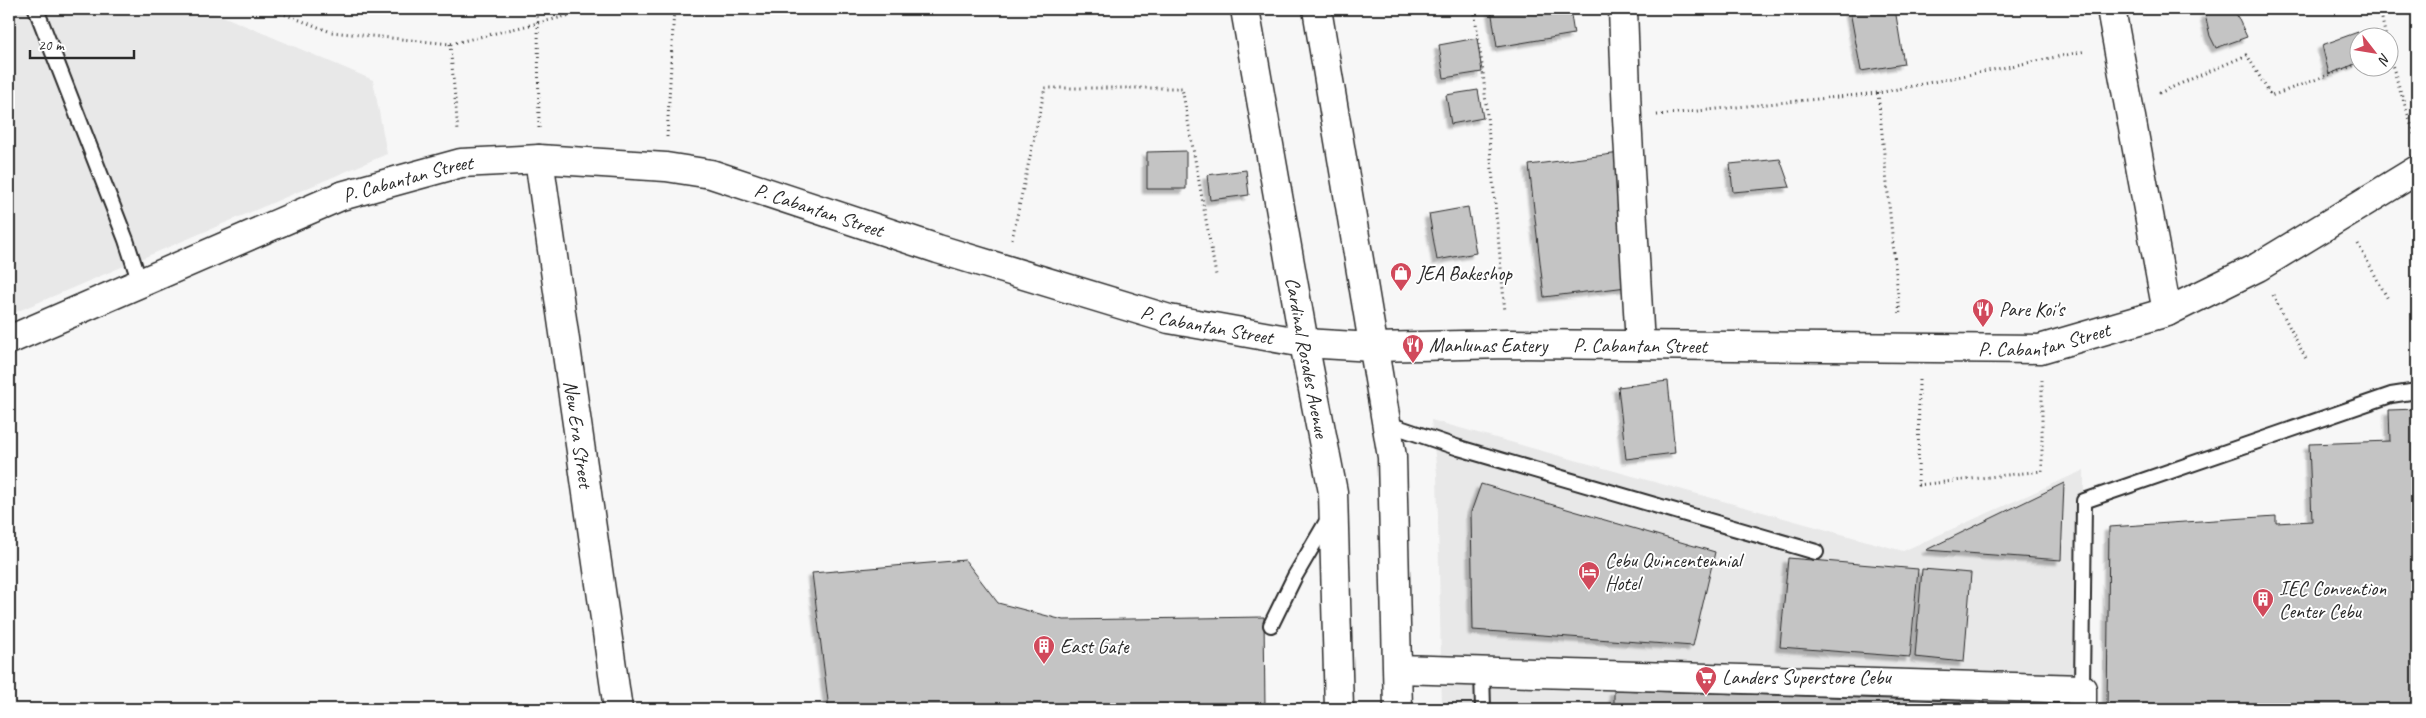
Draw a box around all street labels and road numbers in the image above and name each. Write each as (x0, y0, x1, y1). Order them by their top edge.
street label: P. Cabantan Street (340, 150, 476, 208)
street label: P. Cabantan Street (751, 177, 889, 244)
street label: Cardinal Rosales Avenue (1280, 275, 1334, 441)
street label: P. Cabantan Street (1138, 299, 1277, 351)
street label: P. Cabantan Street (1978, 317, 2115, 362)
street label: P. Cabantan Street (1573, 333, 1709, 359)
street label: New Era Street (558, 379, 598, 492)

